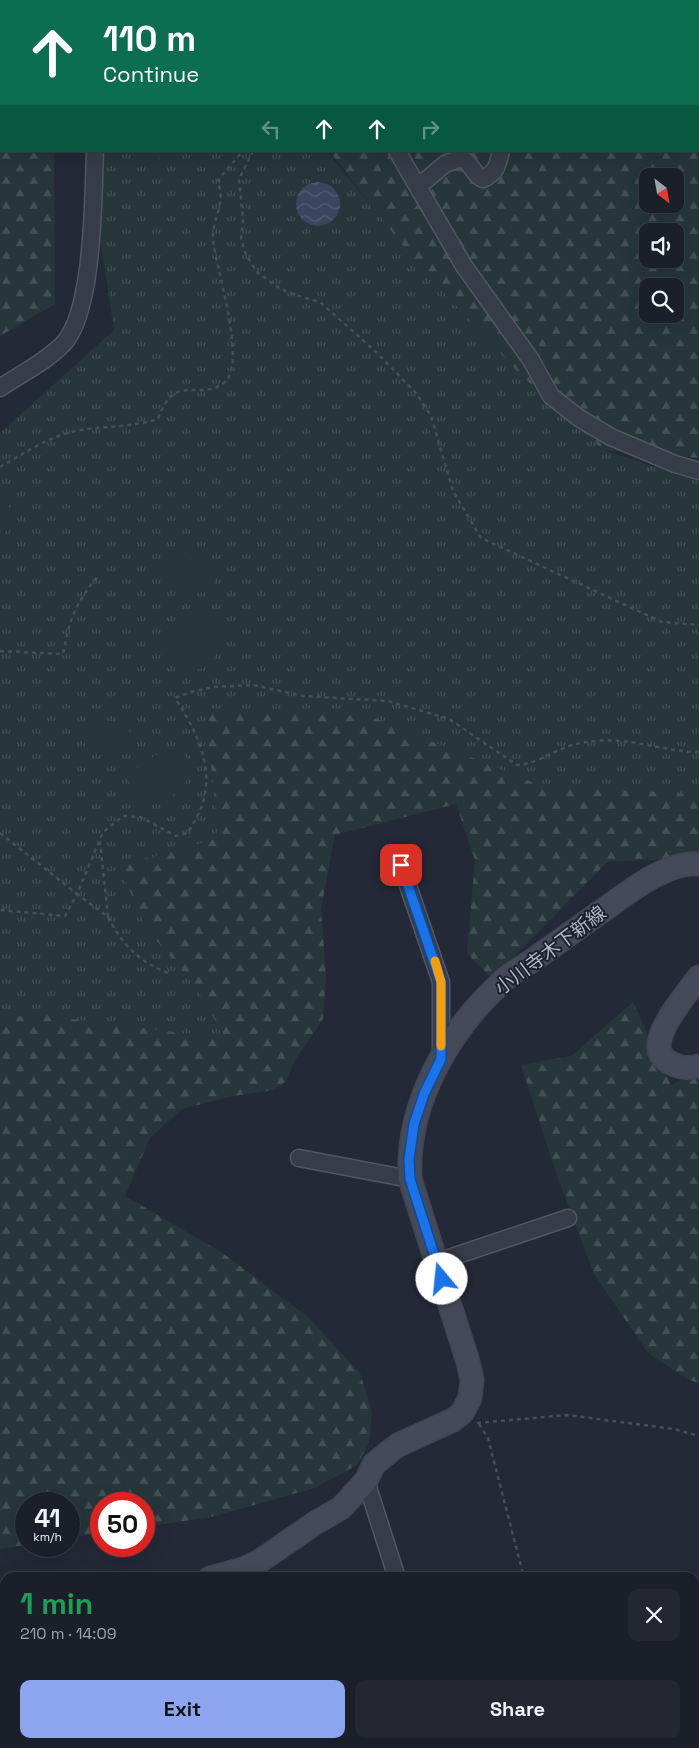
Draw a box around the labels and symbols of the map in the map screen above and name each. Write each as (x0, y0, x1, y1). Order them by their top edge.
north arrow (639, 168, 684, 212)
pin (380, 844, 422, 886)
street label: 小川寺木下新線 (490, 900, 611, 1000)
position arrow (415, 1252, 467, 1304)
speed limit sign: 50 (90, 1492, 155, 1557)

